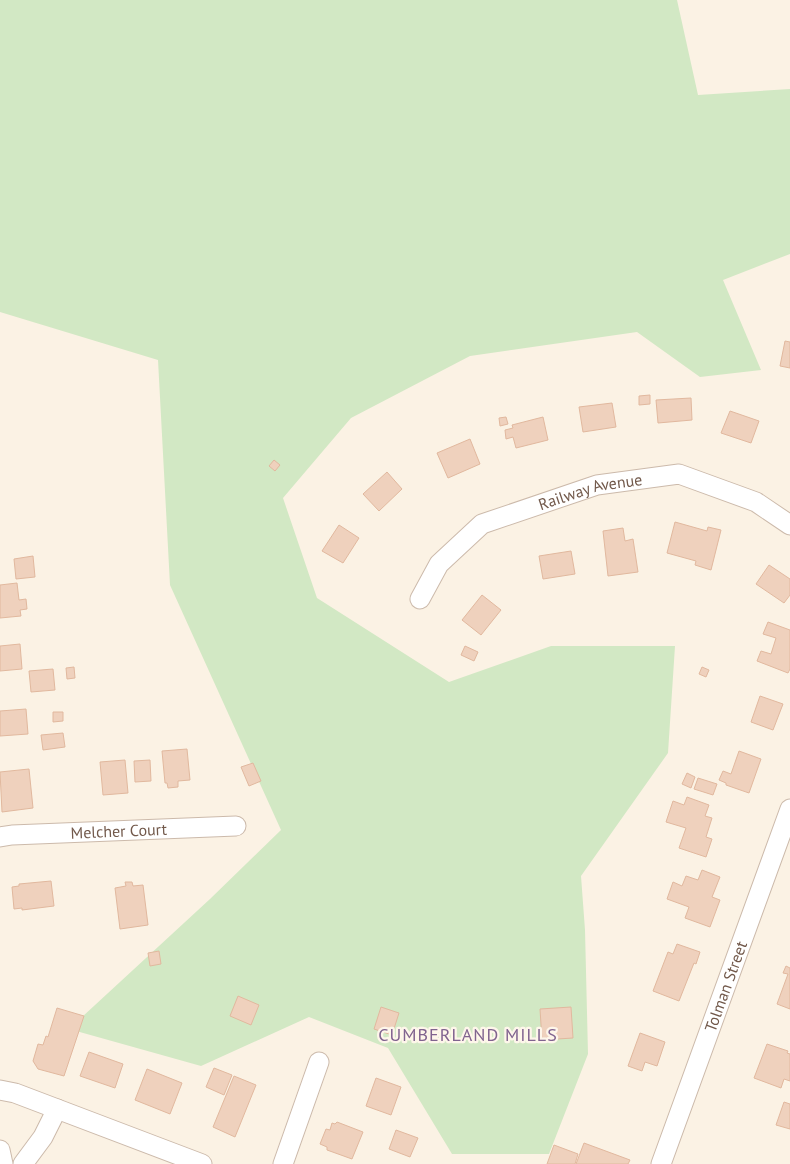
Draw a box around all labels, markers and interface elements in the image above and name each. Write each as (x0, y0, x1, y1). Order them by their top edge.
street label: Railway Avenue (536, 469, 643, 514)
street label: Melcher Court (70, 819, 168, 843)
street label: Tolman Street (700, 938, 751, 1034)
district label: CUMBERLAND MILLS (378, 1023, 558, 1046)

